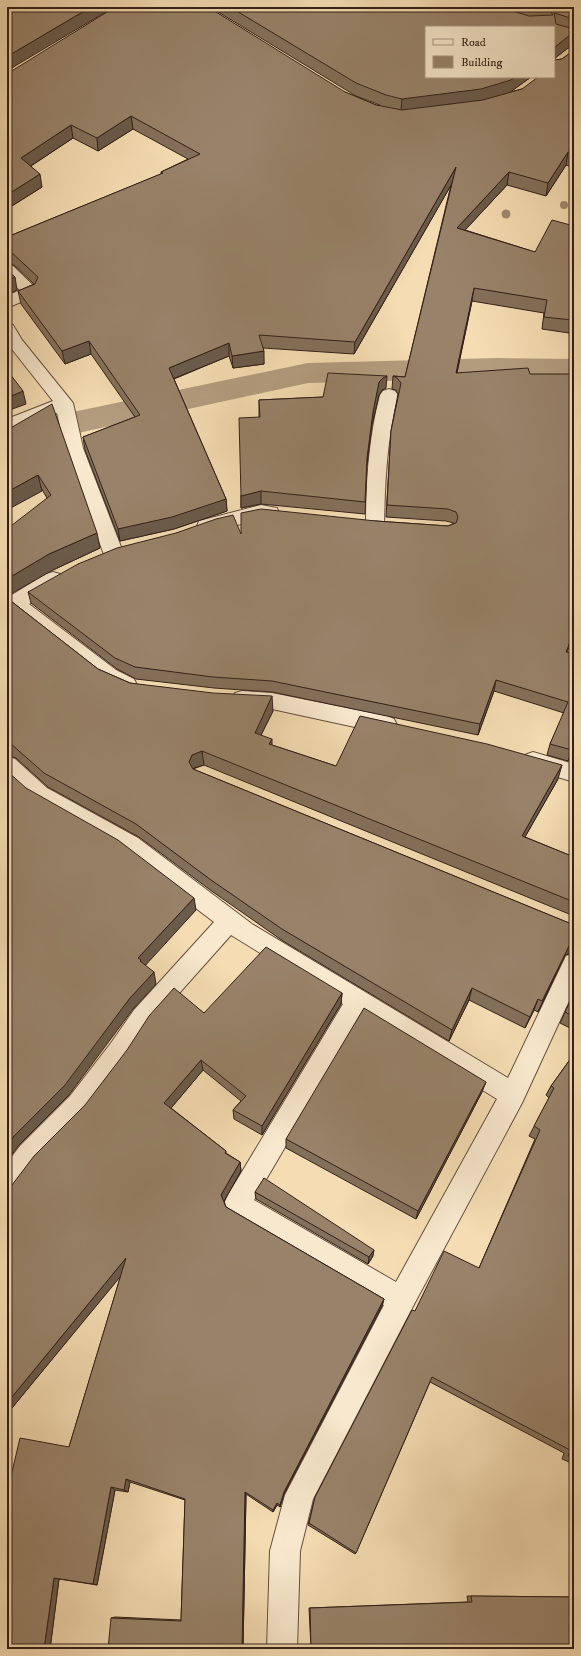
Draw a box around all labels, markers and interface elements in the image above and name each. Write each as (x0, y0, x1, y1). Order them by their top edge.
legend (425, 26, 555, 78)
text: Road (461, 35, 486, 50)
text: Building (461, 55, 502, 70)

